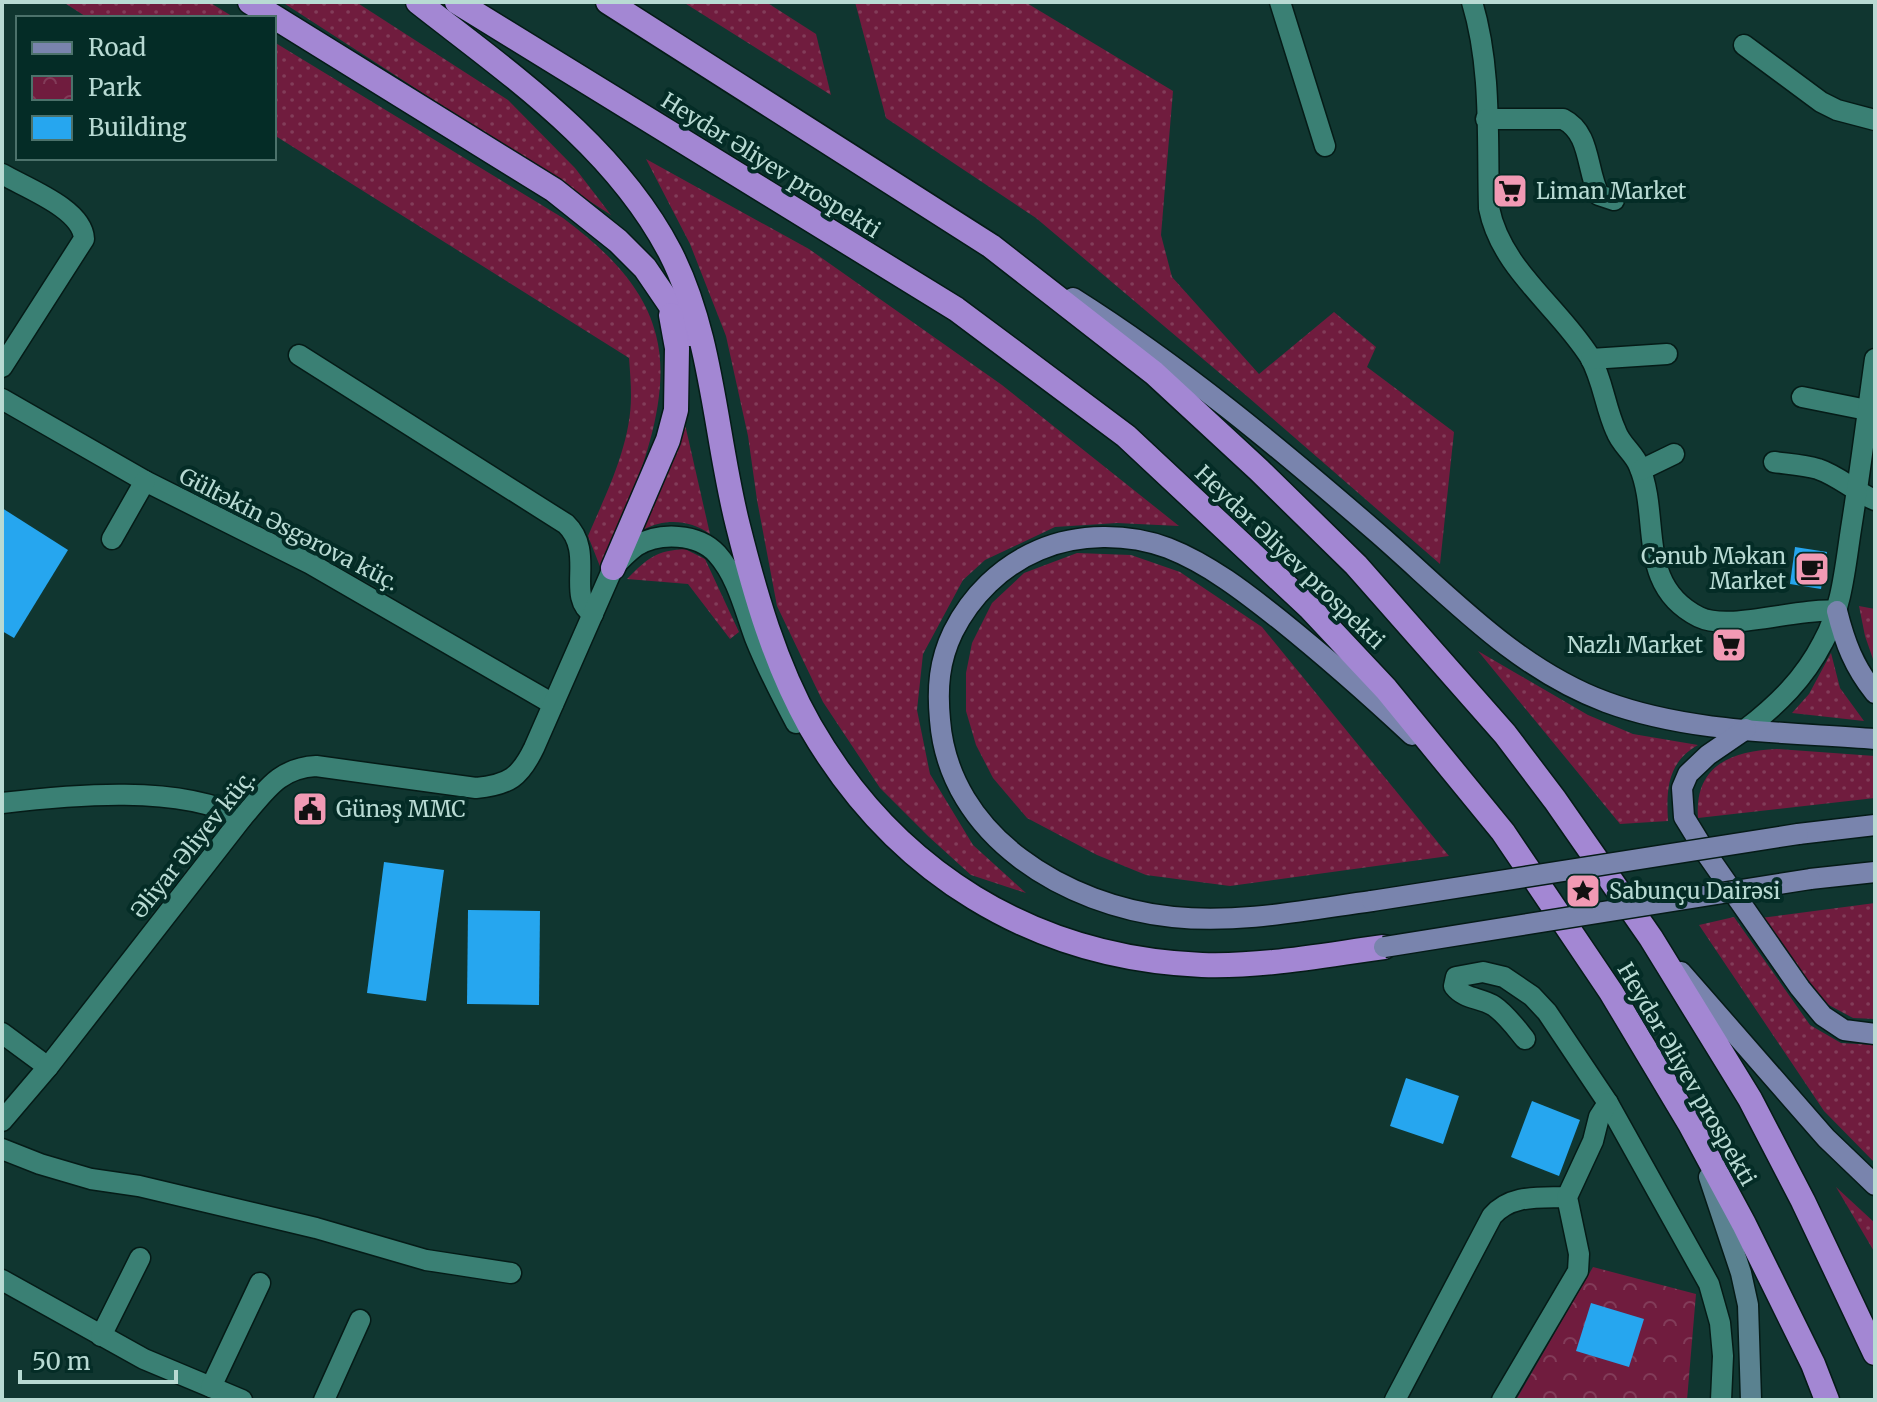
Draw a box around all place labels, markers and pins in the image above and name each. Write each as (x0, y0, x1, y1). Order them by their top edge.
supermarket icon: Liman Market (1491, 172, 1529, 210)
place label: Liman Market (1536, 177, 1687, 205)
place label: Cənub Məkan Market (1641, 542, 1786, 595)
cafe icon: Cənub Məkan Market (1793, 550, 1831, 588)
supermarket icon: Nazlı Market (1710, 626, 1748, 664)
place label: Nazlı Market (1567, 631, 1703, 659)
public building icon: Günəş MMC (291, 790, 329, 828)
place label: Günəş MMC (336, 795, 466, 823)
place icon: Sabunçu Dairəsi (1564, 872, 1602, 910)
place label: Sabunçu Dairəsi (1609, 877, 1780, 905)

